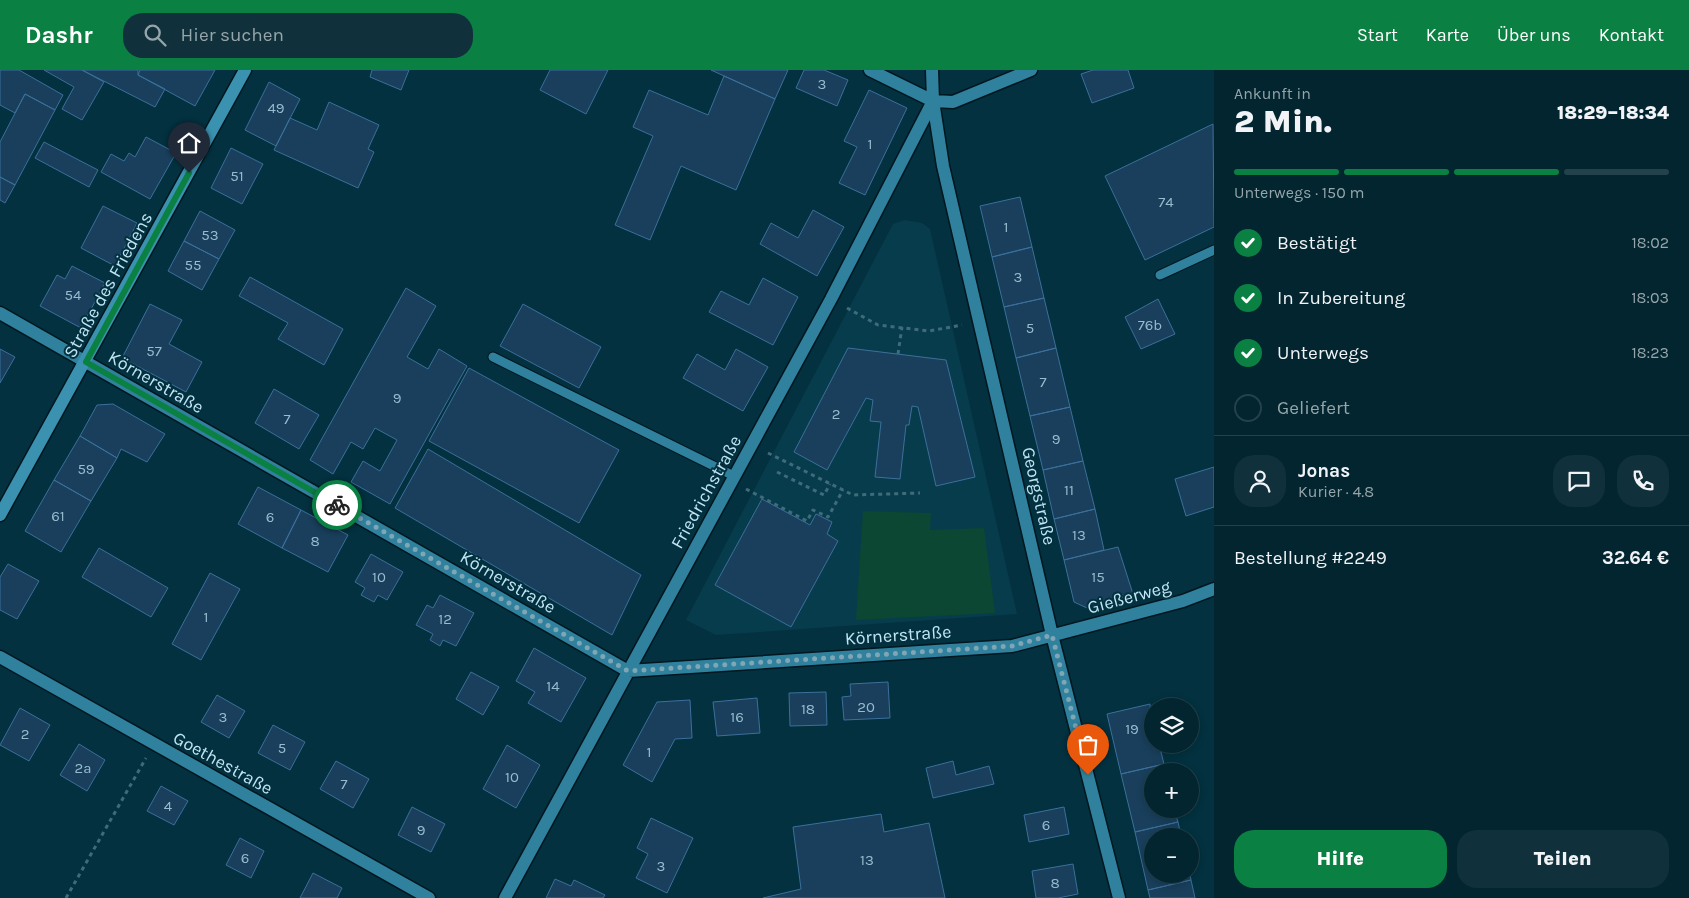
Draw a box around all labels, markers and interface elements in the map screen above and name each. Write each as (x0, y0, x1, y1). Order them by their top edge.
search box (123, 13, 473, 58)
text: Dashr (25, 21, 93, 49)
icon: search (141, 21, 169, 49)
text: Hier suchen (181, 24, 284, 46)
text: Start (1357, 24, 1398, 46)
text: Karte (1426, 24, 1469, 46)
text: Über uns (1497, 24, 1571, 46)
text: Kontakt (1599, 24, 1664, 46)
house number: 3 (818, 75, 826, 93)
text: Ankunft in (1234, 84, 1311, 103)
house number: 49 (267, 99, 285, 117)
text: 18:29–18:34 (1557, 102, 1669, 124)
text: 2 Min. (1234, 103, 1332, 140)
pin (168, 122, 210, 173)
icon: home (175, 129, 203, 157)
house number: 1 (868, 135, 872, 153)
house number: 51 (230, 167, 244, 185)
text: Unterwegs · 150 m (1234, 183, 1364, 202)
house number: 74 (1158, 193, 1174, 211)
street label: Straße des Friedens (59, 208, 157, 362)
house number: 1 (1004, 218, 1008, 236)
house number: 53 (201, 226, 219, 244)
icon: check (1234, 229, 1262, 257)
text: Bestätigt (1277, 232, 1357, 254)
text: 18:02 (1631, 233, 1669, 252)
house number: 55 (185, 256, 201, 274)
house number: 3 (1014, 268, 1022, 286)
icon: check (1234, 284, 1262, 312)
house number: 54 (65, 286, 82, 304)
text: In Zubereitung (1277, 287, 1405, 309)
text: 18:03 (1631, 288, 1669, 307)
house number: 76b (1138, 316, 1162, 334)
house number: 5 (1026, 319, 1034, 337)
icon: check (1234, 339, 1262, 367)
house number: 57 (146, 342, 162, 360)
text: Unterwegs (1277, 342, 1369, 364)
text: 18:23 (1631, 343, 1669, 362)
street label: Körnerstraße (104, 346, 208, 418)
house number: 7 (1039, 373, 1047, 391)
house number: 9 (393, 389, 401, 407)
text: Geliefert (1277, 397, 1350, 419)
house number: 2 (832, 405, 840, 423)
house number: 7 (283, 410, 291, 428)
house number: 9 (1052, 430, 1060, 448)
street label: Friedrichstraße (666, 431, 746, 553)
street label: Georgstraße (1017, 445, 1061, 547)
button: person (1234, 455, 1286, 507)
button: chat (1553, 455, 1605, 507)
button: phone (1617, 455, 1669, 507)
house number: 59 (77, 460, 95, 478)
text: Jonas (1298, 460, 1350, 482)
courier (312, 480, 362, 530)
house number: 11 (1064, 481, 1074, 499)
text: Kurier · 4.8 (1298, 482, 1374, 501)
icon: bike (323, 491, 351, 519)
house number: 61 (51, 507, 65, 525)
house number: 6 (266, 508, 274, 526)
house number: 13 (1072, 526, 1086, 544)
house number: 8 (310, 532, 320, 550)
street label: Körnerstraße (456, 546, 560, 618)
text: Bestellung #2249 (1234, 547, 1387, 569)
text: 32.64 € (1602, 547, 1669, 569)
house number: 10 (372, 568, 386, 586)
house number: 15 (1091, 568, 1105, 586)
street label: Gießerweg (1085, 575, 1173, 619)
house number: 1 (204, 608, 208, 626)
house number: 12 (438, 610, 452, 628)
street label: Körnerstraße (844, 620, 952, 650)
house number: 14 (546, 677, 560, 695)
house number: 20 (857, 698, 875, 716)
map controls (1144, 698, 1199, 883)
button: layers (1144, 698, 1199, 753)
house number: 18 (801, 700, 815, 718)
house number: 3 (219, 708, 227, 726)
house number: 16 (730, 708, 744, 726)
house number: 19 (1125, 720, 1139, 738)
pin (1067, 724, 1109, 775)
house number: 2 (21, 725, 29, 743)
street label: Goethestraße (169, 727, 277, 799)
icon: bag (1074, 731, 1102, 759)
house number: 5 (278, 739, 286, 757)
house number: 1 (647, 743, 651, 761)
house number: 2a (75, 759, 91, 777)
button: + (1144, 763, 1199, 818)
house number: 10 (505, 768, 519, 786)
house number: 7 (340, 775, 348, 793)
house number: 4 (164, 797, 173, 815)
house number: 6 (1042, 816, 1050, 834)
house number: 9 (417, 821, 425, 839)
button: − (1144, 828, 1199, 883)
button: Hilfe (1234, 830, 1447, 888)
button: Teilen (1457, 830, 1669, 888)
house number: 6 (241, 849, 249, 867)
house number: 13 (860, 851, 874, 869)
house number: 3 (657, 857, 665, 875)
house number: 8 (1050, 874, 1060, 892)

